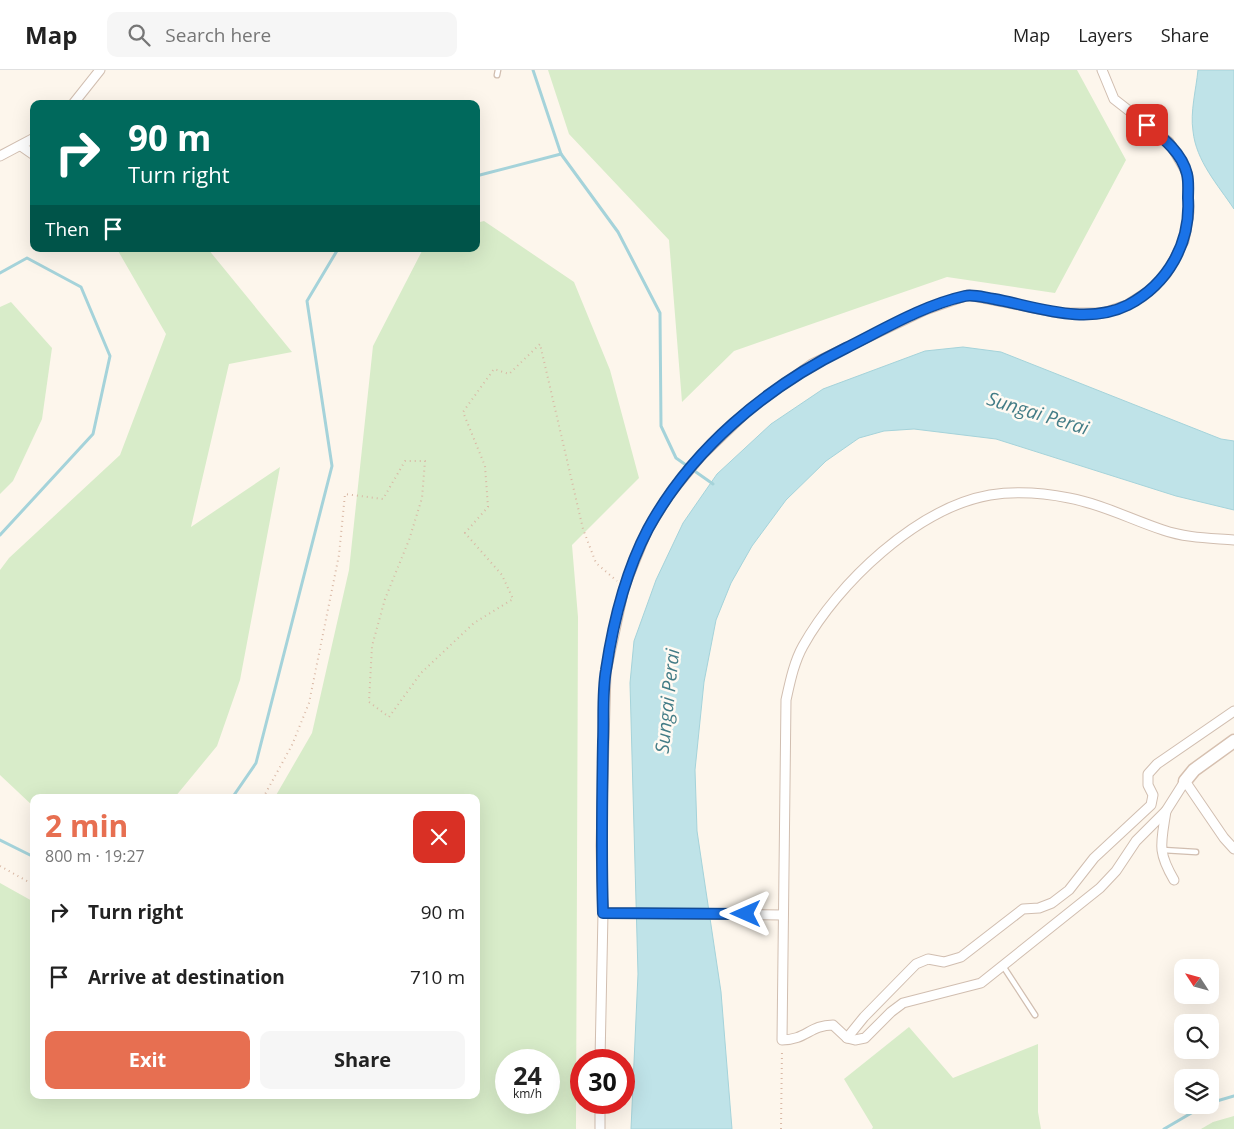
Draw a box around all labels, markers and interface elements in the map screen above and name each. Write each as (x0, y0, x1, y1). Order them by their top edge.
search box (107, 12, 457, 57)
text: Map (25, 18, 77, 51)
icon: search (125, 21, 153, 49)
text: Search here (165, 22, 271, 48)
text: Map (1013, 23, 1050, 47)
text: Layers (1078, 23, 1133, 47)
text: Share (1161, 23, 1209, 47)
pin (1126, 104, 1168, 146)
icon: arrive (1133, 111, 1161, 139)
text: 90 m (128, 114, 211, 161)
icon: right (45, 120, 110, 185)
text: Turn right (128, 159, 230, 189)
icon: arrive (99, 215, 127, 243)
text: Then (45, 216, 89, 242)
water label: Sungai Perai (984, 385, 1093, 441)
water label: Sungai Perai (649, 646, 686, 755)
text: 2 min (45, 805, 128, 846)
button: close (413, 811, 465, 863)
text: 800 m · 19:27 (45, 845, 145, 867)
position arrow (719, 887, 771, 939)
icon: right (45, 898, 73, 926)
text: Turn right (88, 899, 183, 925)
text: 90 m (421, 899, 465, 925)
north arrow (1174, 959, 1219, 1004)
map controls (1174, 959, 1219, 1114)
icon: arrive (45, 963, 73, 991)
text: Arrive at destination (88, 964, 285, 990)
text: 710 m (410, 964, 465, 990)
button: search (1174, 1014, 1219, 1059)
button: Exit (45, 1031, 250, 1089)
button: Share (260, 1031, 465, 1089)
speed limit sign: 30 (570, 1049, 635, 1114)
text: 24 (513, 1058, 542, 1092)
button: layers (1174, 1069, 1219, 1114)
text: km/h (513, 1085, 542, 1102)

